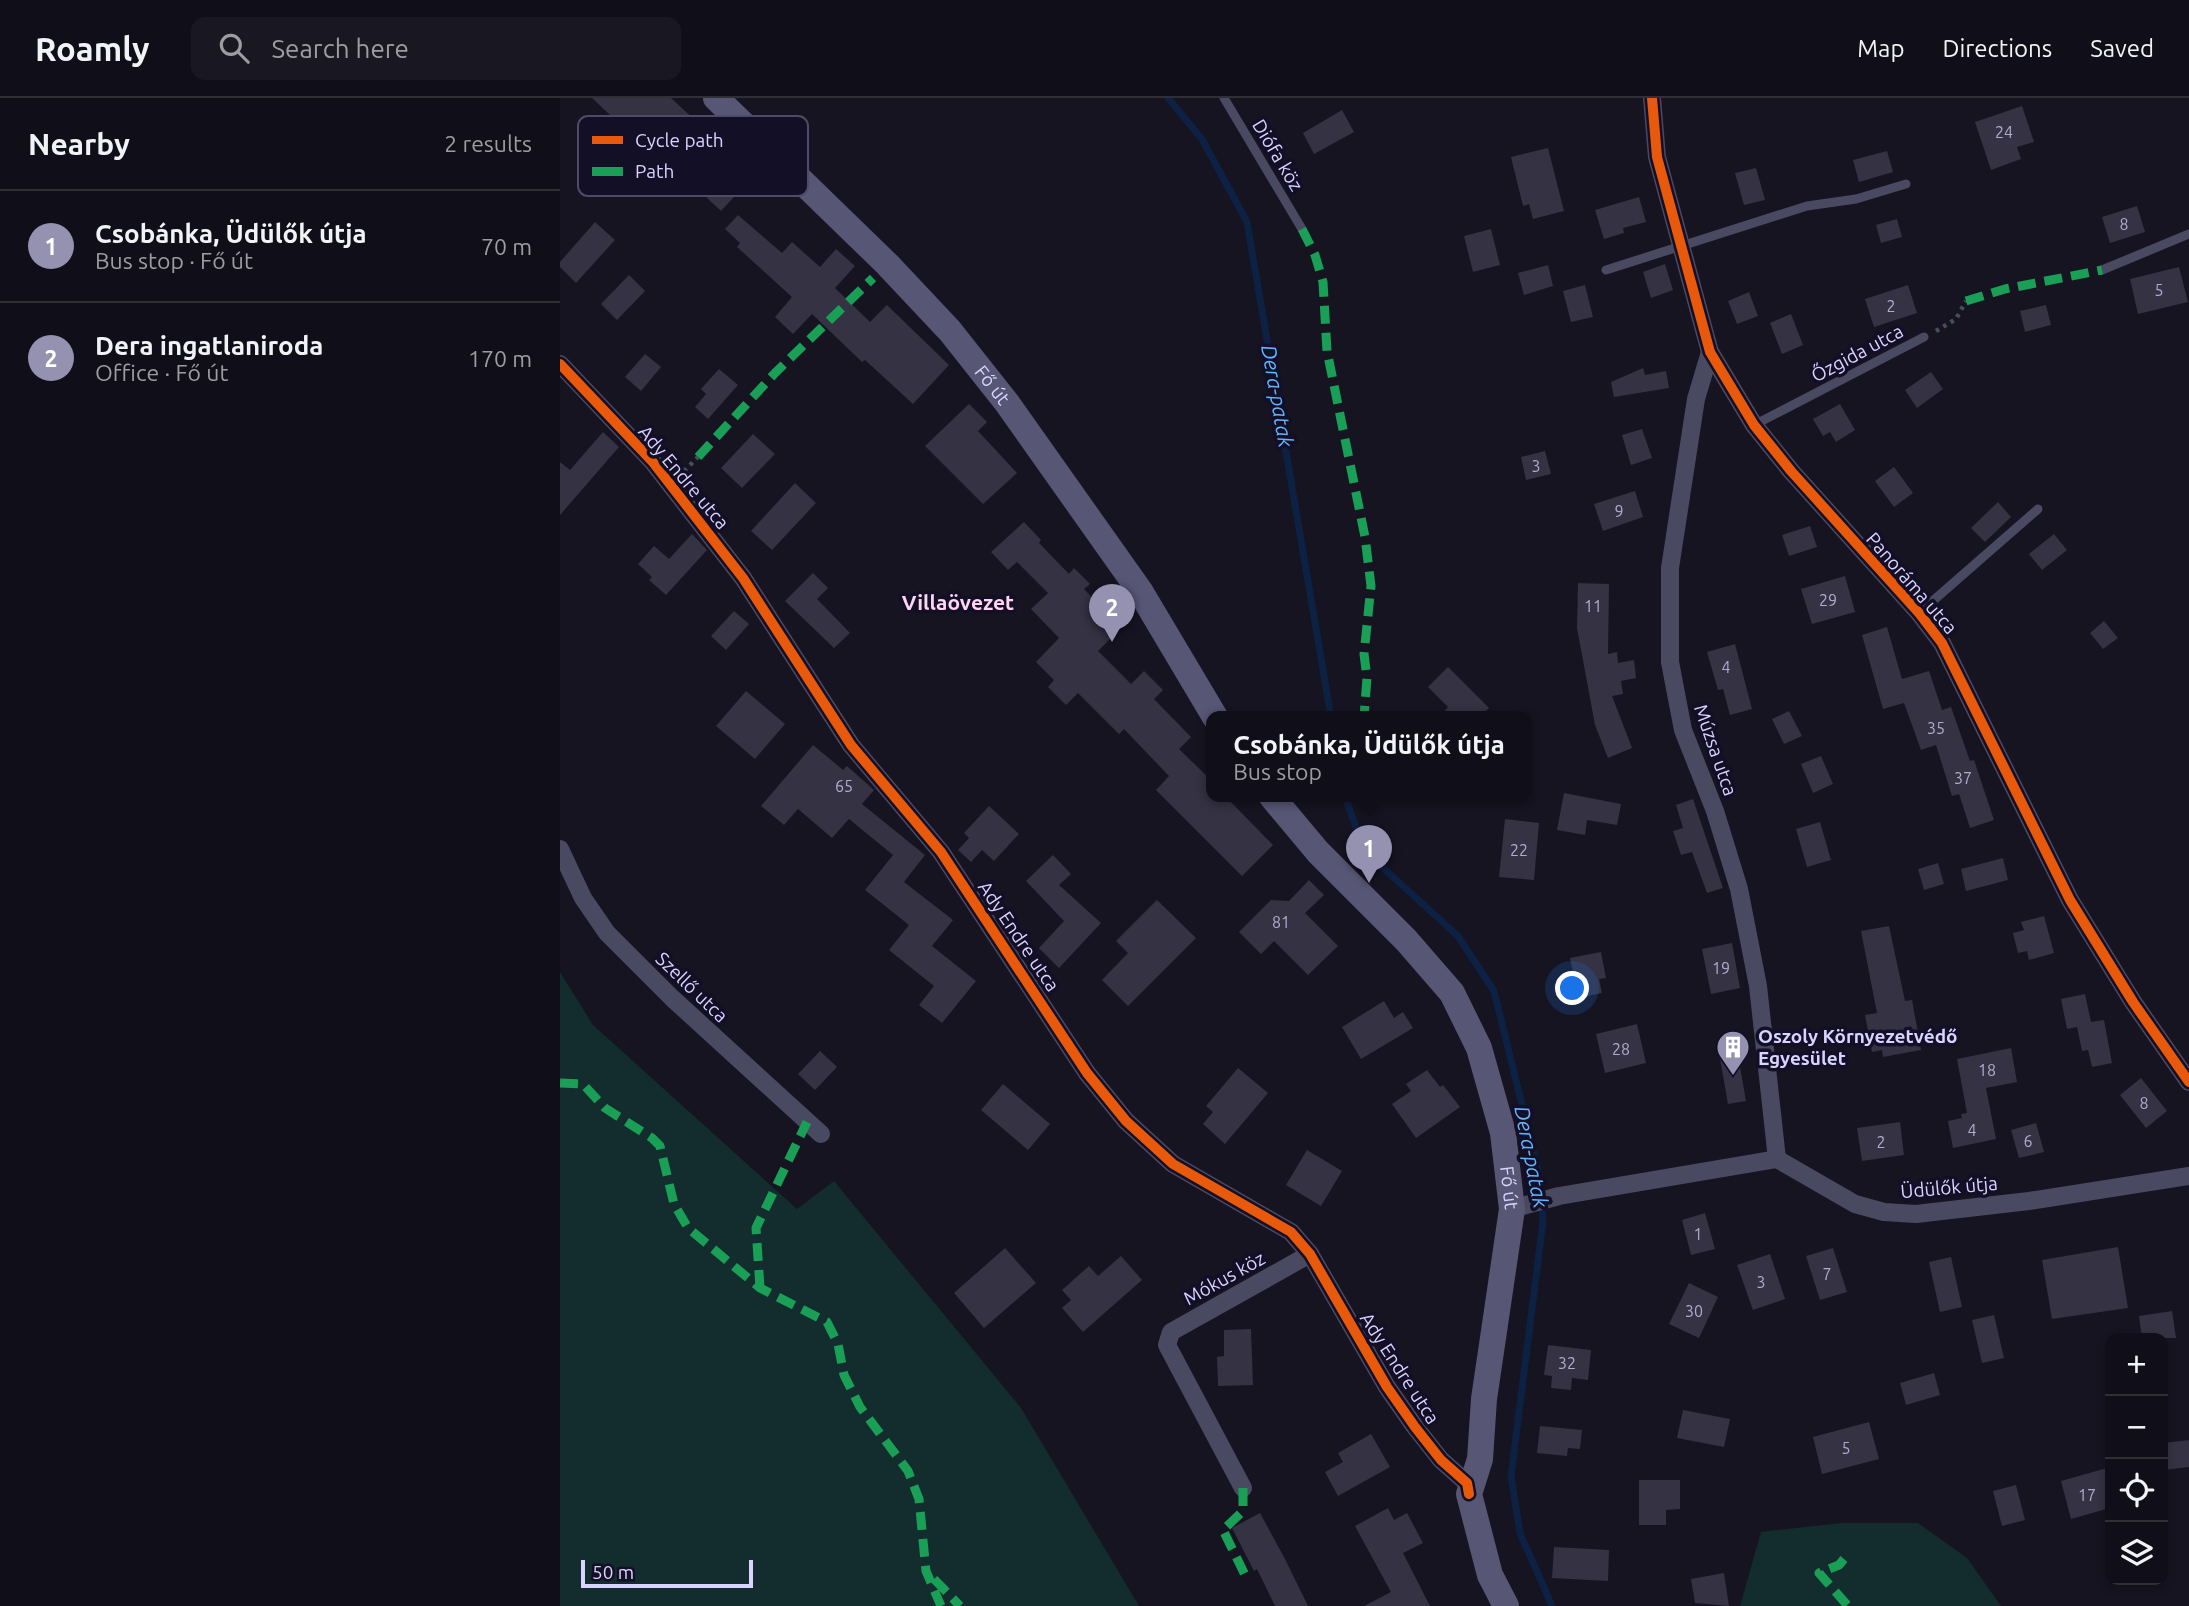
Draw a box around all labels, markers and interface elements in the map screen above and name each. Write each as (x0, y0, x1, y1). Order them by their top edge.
search box (191, 17, 681, 80)
icon: search (215, 29, 253, 67)
text: Roamly (35, 30, 149, 67)
text: Search here (271, 34, 409, 63)
text: Map (1857, 35, 1904, 62)
text: Directions (1942, 35, 2052, 62)
text: Saved (2090, 35, 2154, 62)
street label: Diófa köz (1248, 115, 1308, 195)
legend (578, 116, 808, 196)
house number: 24 (1995, 123, 2013, 141)
text: Nearby (28, 127, 130, 161)
text: Cycle path (635, 129, 724, 151)
text: 2 results (444, 131, 532, 156)
text: Path (635, 160, 674, 182)
house number: 8 (2119, 215, 2129, 233)
text: Csobánka, Üdülők útja (95, 219, 367, 248)
text: 1 (45, 234, 57, 259)
text: 70 m (481, 234, 532, 259)
text: Bus stop · Fő út (95, 248, 253, 273)
house number: 5 (2154, 281, 2164, 299)
house number: 2 (1886, 297, 1896, 315)
street label: Őzgida utca (1807, 320, 1907, 386)
text: Dera ingatlaniroda (95, 331, 323, 360)
water label: Dera-patak (1257, 343, 1299, 449)
text: 2 (45, 346, 57, 371)
text: 170 m (468, 346, 532, 371)
text: Office · Fő út (95, 360, 228, 385)
street label: Fő út (970, 361, 1015, 409)
street label: Ady Endre utca (634, 421, 734, 533)
house number: 3 (1531, 457, 1541, 475)
house number: 9 (1614, 502, 1624, 520)
street label: Panoráma utca (1862, 528, 1962, 638)
pin: 2 (1089, 584, 1135, 642)
district label: Villaövezet (902, 590, 1014, 614)
house number: 29 (1819, 591, 1837, 609)
house number: 11 (1584, 597, 1602, 615)
house number: 4 (1721, 658, 1731, 676)
street label: Múzsa utca (1690, 701, 1742, 799)
popup (1206, 711, 1532, 802)
house number: 35 (1927, 719, 1945, 737)
text: Csobánka, Üdülők útja (1233, 730, 1505, 759)
text: Bus stop (1233, 759, 1322, 784)
house number: 37 (1954, 769, 1972, 787)
house number: 65 (835, 777, 853, 795)
pin: 1 (1346, 825, 1392, 883)
house number: 22 (1510, 841, 1528, 859)
street label: Ady Endre utca (974, 877, 1064, 995)
house number: 81 (1272, 913, 1290, 931)
street label: Szellő utca (652, 947, 732, 1027)
house number: 19 (1712, 959, 1730, 977)
your location (1555, 971, 1589, 1005)
place label: Oszoly Környezetvédő Egyesület (1758, 1025, 1957, 1069)
building icon: Oszoly Környezetvédő Egyesület (1714, 1028, 1752, 1077)
house number: 28 (1612, 1040, 1630, 1058)
house number: 18 (1978, 1061, 1996, 1079)
house number: 8 (2139, 1094, 2149, 1112)
water label: Dera-patak (1510, 1104, 1554, 1210)
house number: 4 (1967, 1121, 1977, 1139)
house number: 6 (2023, 1132, 2033, 1150)
house number: 2 (1876, 1133, 1886, 1151)
street label: Fő út (1496, 1165, 1523, 1211)
street label: Üdülők útja (1899, 1172, 1999, 1202)
house number: 1 (1693, 1225, 1703, 1243)
street label: Mókus köz (1180, 1247, 1269, 1309)
house number: 7 (1822, 1265, 1832, 1283)
house number: 3 (1756, 1273, 1766, 1291)
house number: 30 (1685, 1302, 1703, 1320)
street label: Ady Endre utca (1356, 1308, 1444, 1428)
map controls (2105, 1333, 2168, 1585)
button: + (2105, 1333, 2168, 1396)
house number: 32 (1558, 1354, 1576, 1372)
button: − (2105, 1396, 2168, 1459)
house number: 5 (1841, 1439, 1851, 1457)
button: locate (2105, 1459, 2168, 1522)
house number: 17 (2078, 1486, 2096, 1504)
button: layers (2105, 1522, 2168, 1585)
scale bar (581, 1557, 752, 1589)
text: 50 m (592, 1561, 634, 1583)

